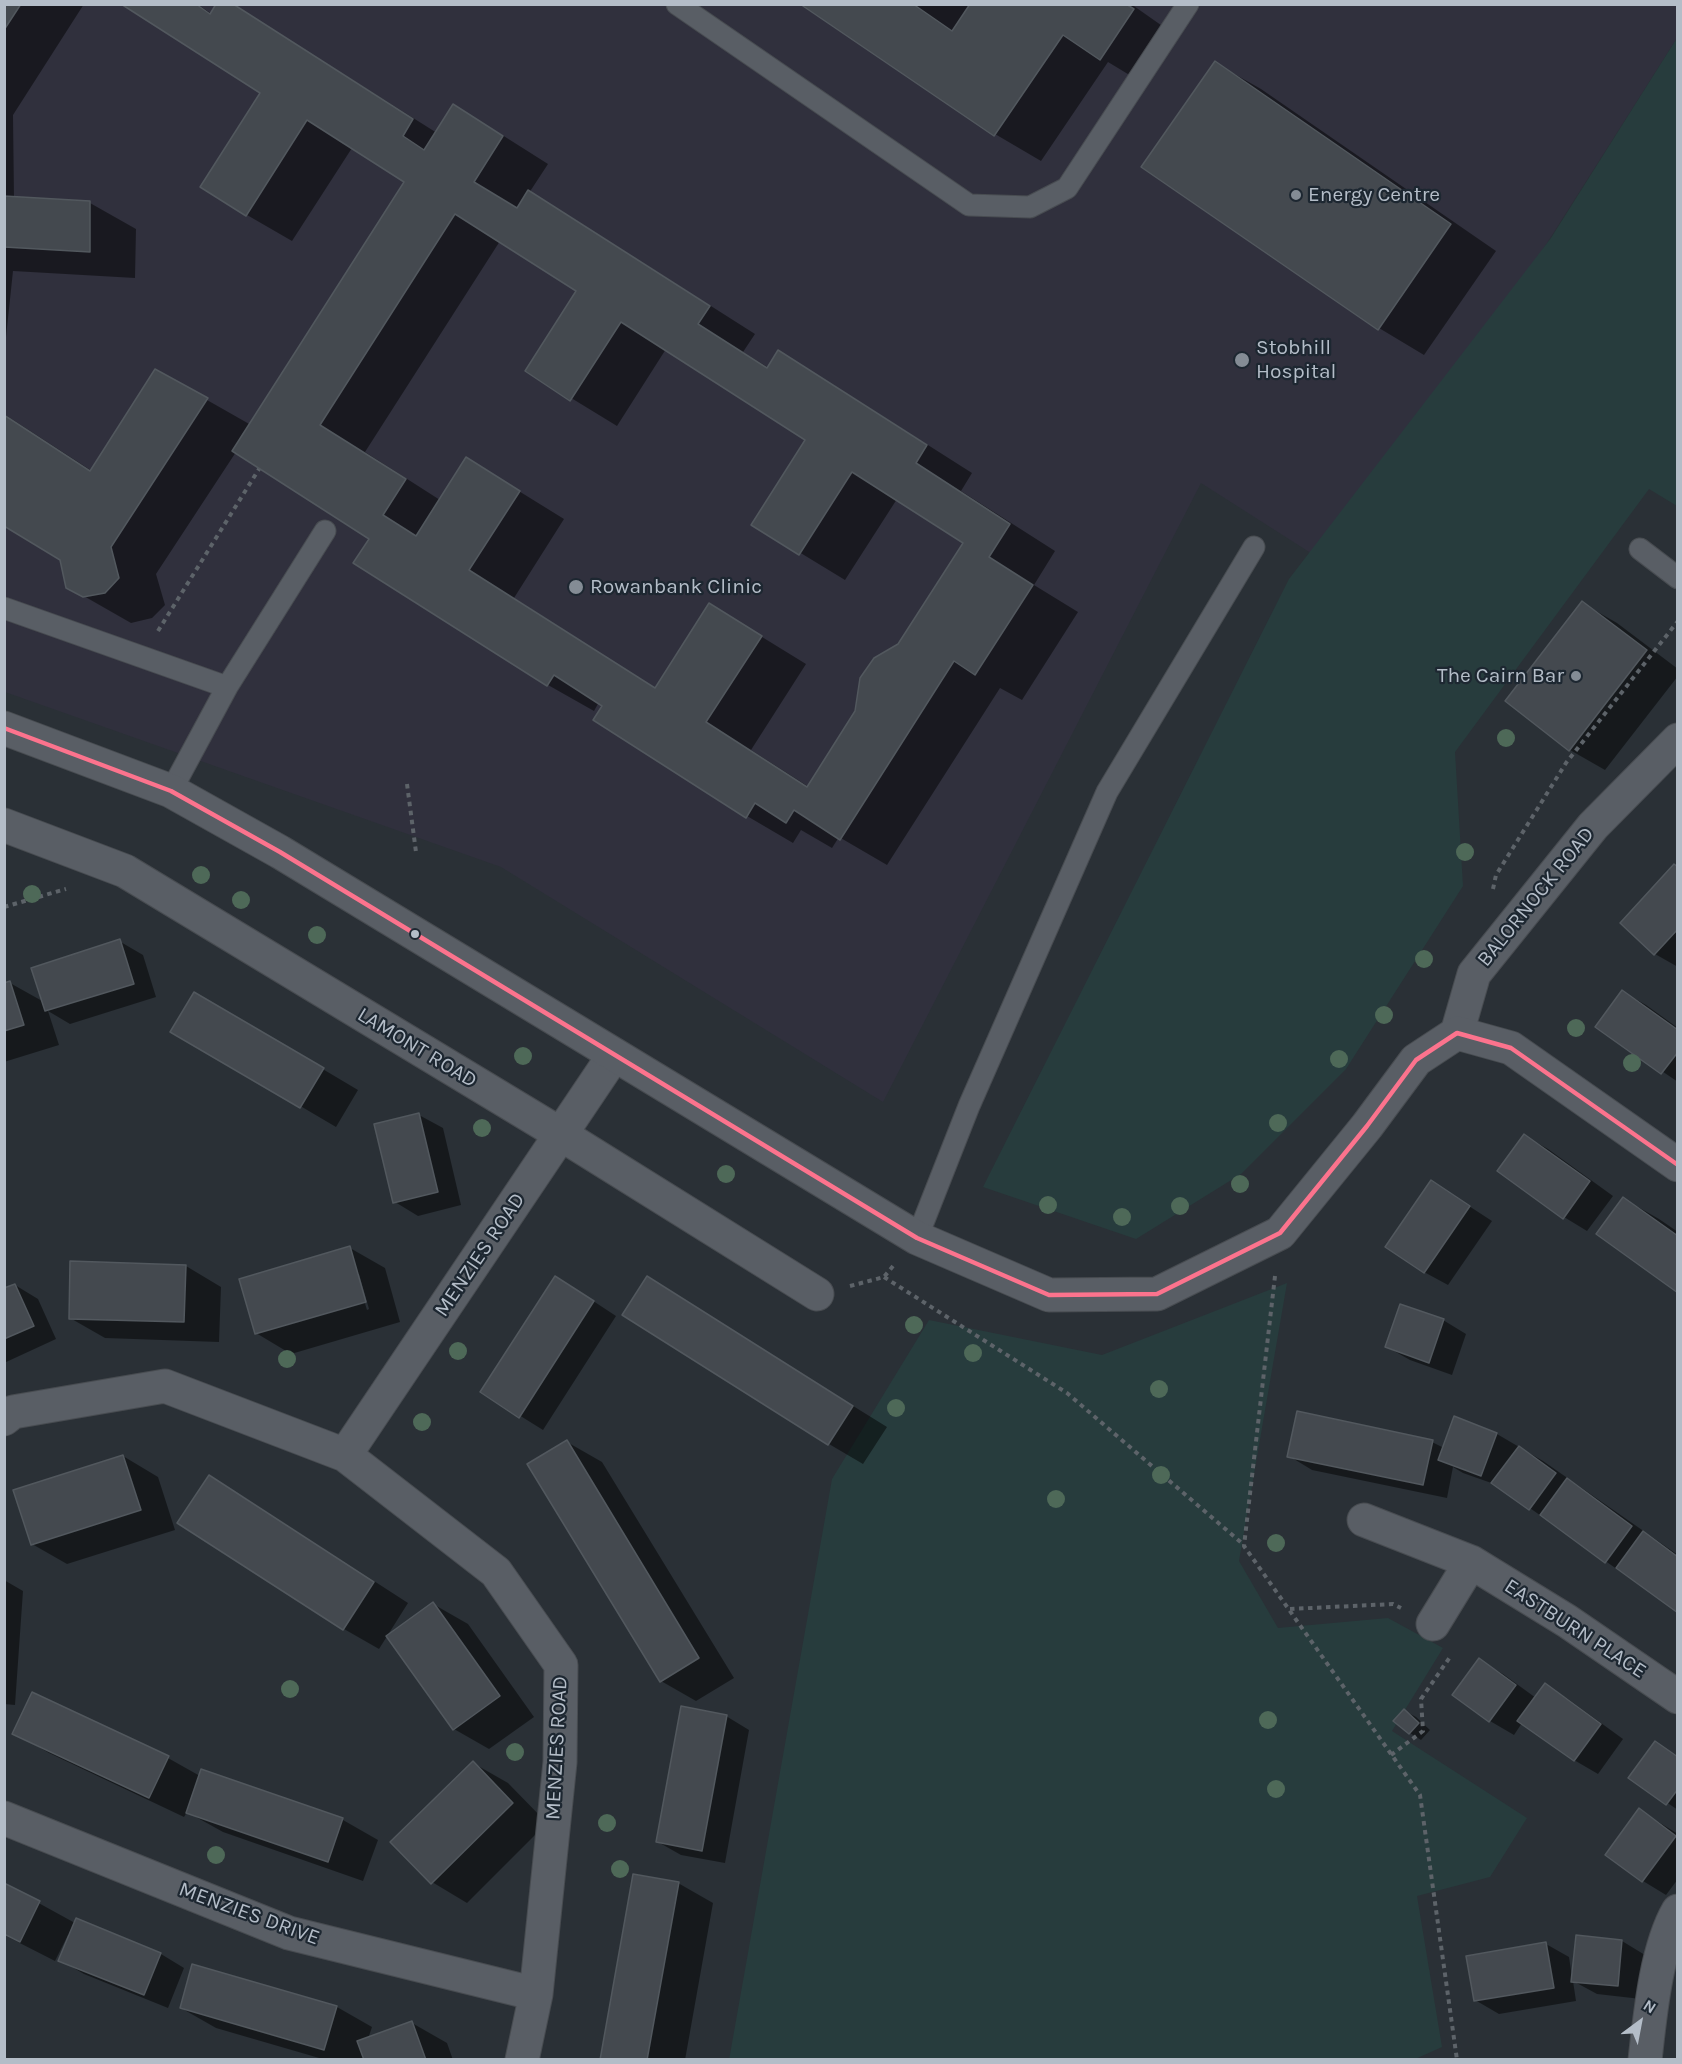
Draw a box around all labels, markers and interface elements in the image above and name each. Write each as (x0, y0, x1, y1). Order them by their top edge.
place label: Energy Centre (1308, 182, 1440, 208)
marker: Energy Centre (1289, 188, 1303, 202)
place label: Stobhill Hospital (1256, 335, 1336, 385)
marker: Stobhill Hospital (1233, 351, 1251, 369)
place label: Rowanbank Clinic (590, 574, 762, 600)
marker: Rowanbank Clinic (567, 578, 585, 596)
place label: The Cairn Bar (1437, 663, 1564, 689)
marker: The Cairn Bar (1569, 669, 1583, 683)
street label: BALORNOCK ROAD (1472, 822, 1600, 972)
unlabelled marker (409, 928, 421, 940)
street label: LAMONT ROAD (352, 1002, 482, 1094)
street label: MENZIES ROAD (429, 1188, 531, 1322)
street label: EASTBURN PLACE (1499, 1574, 1651, 1684)
street label: MENZIES ROAD (541, 1675, 573, 1821)
street label: MENZIES DRIVE (175, 1877, 323, 1951)
north arrow (1610, 1992, 1670, 2052)
text: N (1640, 1995, 1660, 2017)

